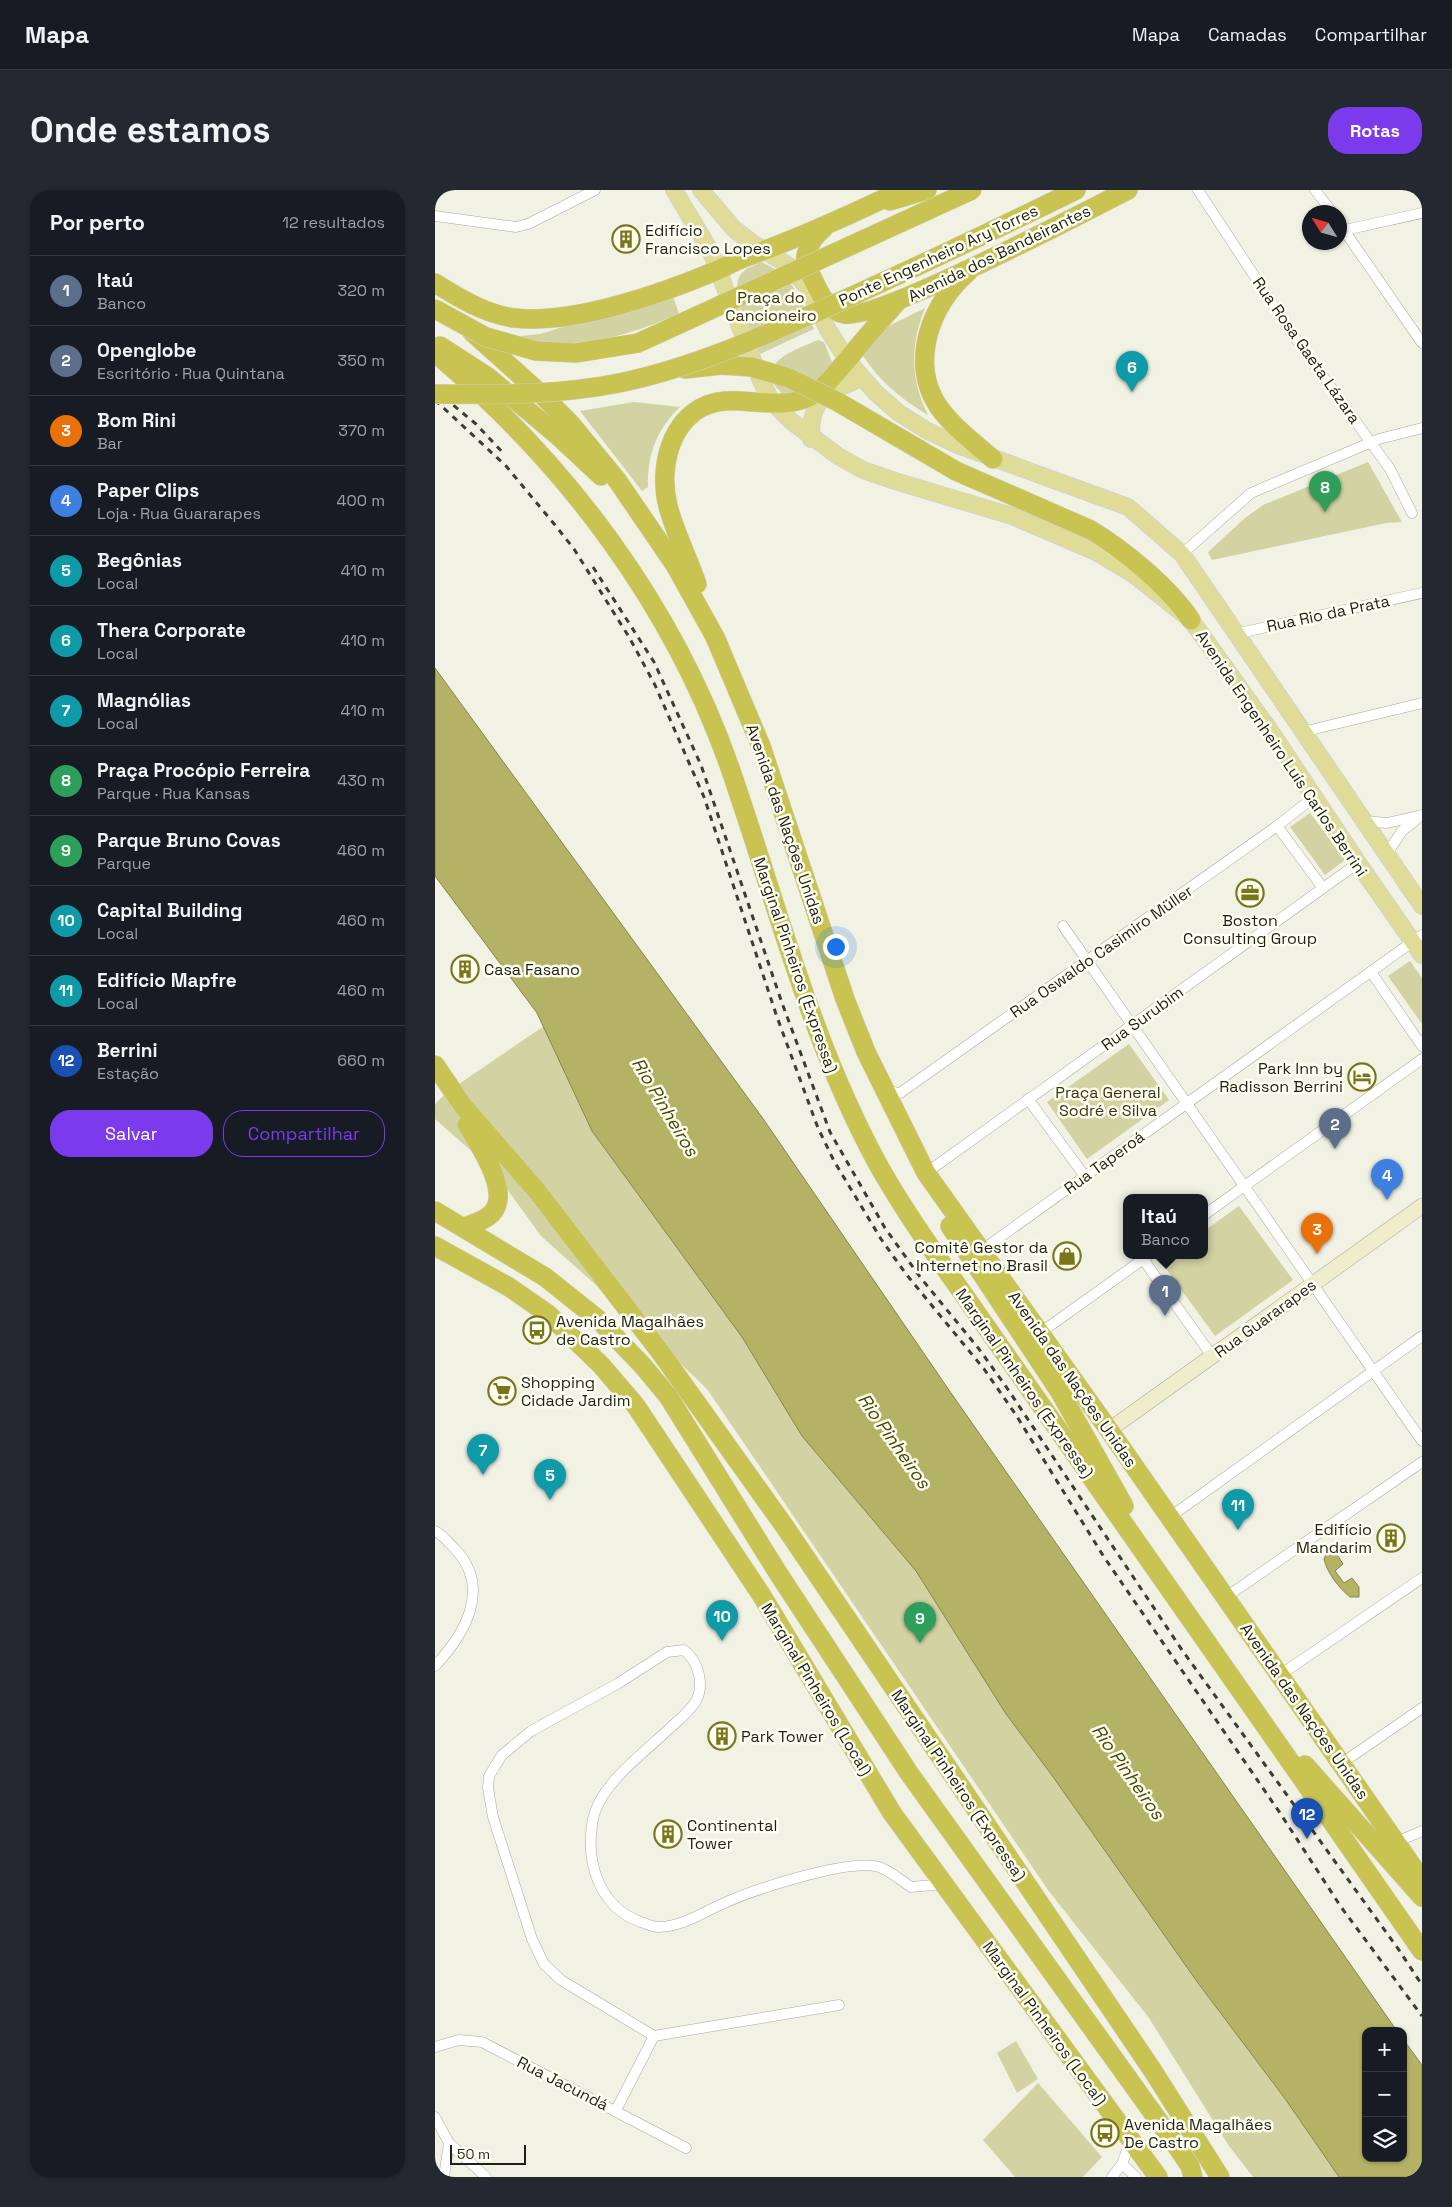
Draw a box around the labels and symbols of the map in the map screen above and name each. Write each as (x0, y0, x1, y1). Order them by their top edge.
street label: Ponte Engenheiro Ary Torres (835, 200, 1041, 311)
street label: Avenida dos Bandeirantes (905, 200, 1094, 307)
north arrow (1302, 205, 1347, 250)
place label: Edifício Francisco Lopes (645, 220, 771, 259)
building icon: Edifício Francisco Lopes (611, 224, 641, 254)
street label: Rua Rosa Gaeta Lázara (1248, 273, 1365, 428)
park label: Praça do Cancioneiro (725, 287, 817, 326)
pin: 6 (1116, 351, 1148, 392)
pin: 8 (1309, 471, 1341, 512)
street label: Rua Rio da Prata (1265, 590, 1392, 637)
street label: Avenida Engenheiro Luís Carlos Berrini (1191, 626, 1372, 881)
street label: Avenida das Nações Unidas (741, 721, 830, 927)
street label: Marginal Pinheiros (Expressa) (749, 855, 842, 1076)
office icon: Boston Consulting Group (1235, 878, 1265, 908)
street label: Rua Oswaldo Casimiro Müller (1006, 880, 1197, 1023)
place label: Boston Consulting Group (1183, 910, 1317, 949)
your location (823, 934, 849, 960)
building icon: Casa Fasano (450, 954, 480, 984)
place label: Casa Fasano (484, 959, 580, 980)
street label: Rua Surubim (1097, 982, 1188, 1055)
water label: Rio Pinheiros (627, 1053, 704, 1161)
place label: Park Inn by Radisson Berrini (1219, 1058, 1343, 1097)
hotel icon: Park Inn by Radisson Berrini (1347, 1062, 1377, 1092)
park label: Praça General Sodré e Silva (1055, 1082, 1161, 1121)
pin: 2 (1319, 1108, 1351, 1149)
street label: Rua Taperoá (1060, 1126, 1149, 1199)
pin: 4 (1371, 1159, 1403, 1200)
pin: 3 (1301, 1213, 1333, 1254)
place label: Comitê Gestor da Internet no Brasil (915, 1237, 1048, 1276)
shop icon: Comitê Gestor da Internet no Brasil (1052, 1241, 1082, 1271)
street label: Rua Guararapes (1210, 1274, 1320, 1362)
pin: 1 (1149, 1275, 1181, 1316)
street label: Marginal Pinheiros (Expressa) (951, 1284, 1098, 1482)
street label: Avenida das Nações Unidas (1004, 1287, 1141, 1471)
place label: Avenida Magalhães de Castro (556, 1311, 704, 1350)
bus stop icon: Avenida Magalhães de Castro (522, 1315, 552, 1345)
place label: Shopping Cidade Jardim (521, 1372, 630, 1411)
supermarket icon: Shopping Cidade Jardim (487, 1376, 517, 1406)
water label: Rio Pinheiros (853, 1389, 936, 1493)
pin: 7 (467, 1434, 499, 1475)
pin: 5 (534, 1459, 566, 1500)
pin: 11 (1222, 1489, 1254, 1530)
place label: Edifício Mandarim (1296, 1519, 1372, 1558)
building icon: Edifício Mandarim (1376, 1523, 1406, 1553)
street label: Marginal Pinheiros (Local) (757, 1599, 877, 1780)
pin: 10 (706, 1600, 738, 1641)
pin: 9 (904, 1602, 936, 1643)
street label: Avenida das Nações Unidas (1236, 1619, 1373, 1803)
street label: Marginal Pinheiros (Expressa) (886, 1685, 1031, 1885)
water label: Rio Pinheiros (1087, 1720, 1170, 1824)
building icon: Park Tower (707, 1721, 737, 1751)
place label: Park Tower (741, 1726, 824, 1747)
pin: 12 (1291, 1798, 1323, 1839)
place label: Continental Tower (687, 1815, 777, 1854)
building icon: Continental Tower (653, 1819, 683, 1849)
street label: Marginal Pinheiros (Local) (978, 1937, 1111, 2110)
street label: Rua Jacundá (513, 2051, 612, 2115)
place label: Avenida Magalhães De Castro (1124, 2114, 1272, 2153)
bus stop icon: Avenida Magalhães De Castro (1090, 2118, 1120, 2148)
scale bar (450, 2142, 526, 2165)

